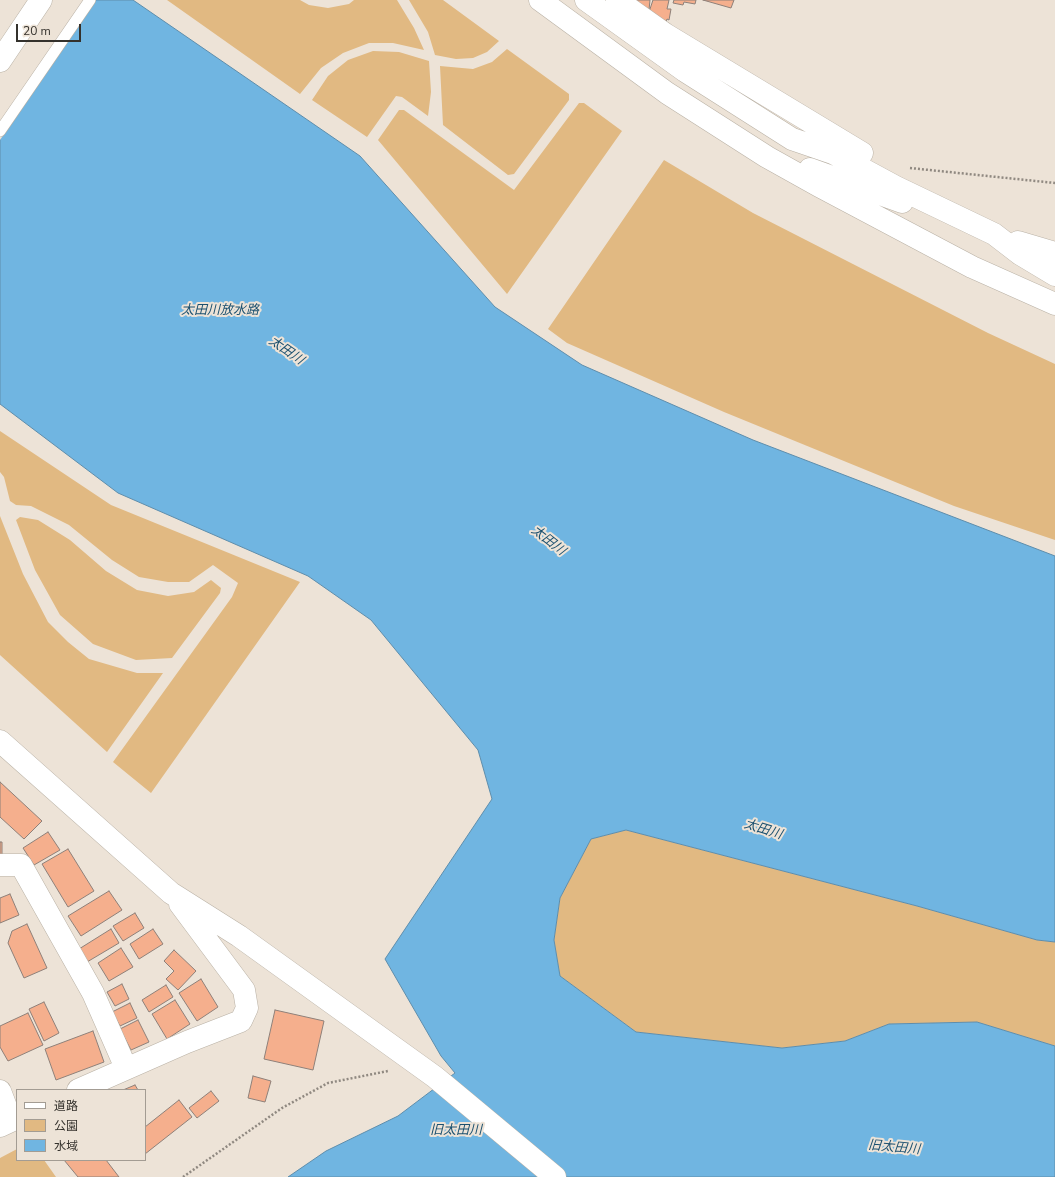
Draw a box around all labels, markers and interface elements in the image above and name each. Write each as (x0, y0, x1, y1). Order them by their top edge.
scale bar (18, 16, 83, 42)
text: 20 m (23, 23, 51, 39)
water label: 太田川放水路 (181, 303, 259, 319)
water label: 太田川 (266, 333, 306, 369)
water label: 太田川 (528, 523, 568, 559)
water label: 太田川 (742, 817, 784, 843)
legend (16, 1089, 146, 1161)
text: 道路 (54, 1098, 78, 1114)
text: 公園 (54, 1118, 78, 1134)
water label: 旧太田川 (430, 1123, 482, 1139)
text: 水域 (54, 1138, 78, 1154)
water label: 旧太田川 (867, 1138, 921, 1158)

